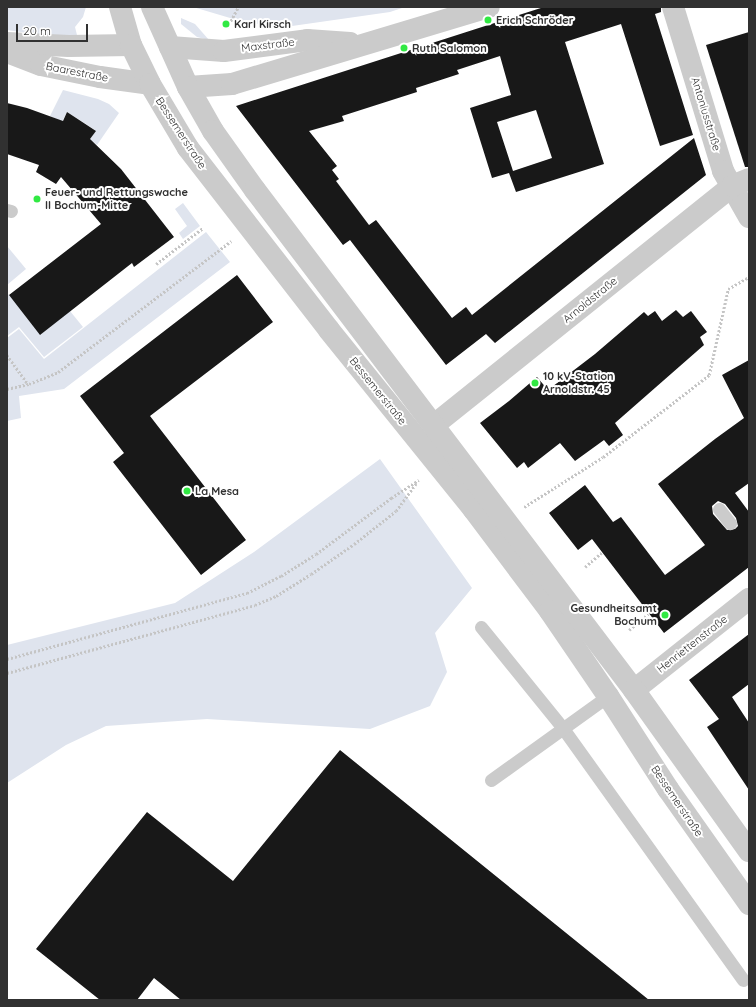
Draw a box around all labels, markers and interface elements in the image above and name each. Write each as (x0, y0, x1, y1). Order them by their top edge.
place label: Erich Schröder (496, 13, 573, 27)
marker: Erich Schröder (483, 15, 493, 25)
scale bar (18, 16, 90, 42)
place label: Karl Kirsch (234, 17, 291, 31)
marker: Karl Kirsch (221, 19, 231, 29)
text: 20 m (23, 23, 51, 38)
street label: Maxstraße (241, 35, 295, 55)
place label: Ruth Salomon (412, 41, 487, 55)
marker: Ruth Salomon (399, 43, 409, 53)
street label: Baarestraße (45, 59, 109, 85)
street label: Antoniusstraße (689, 76, 723, 152)
street label: Bessemerstraße (153, 95, 209, 171)
place label: Feuer- und Rettungswache II Bochum-Mitte (45, 186, 188, 212)
marker: Feuer- und Rettungswache II Bochum-Mitte (32, 194, 42, 204)
street label: Arnoldstraße (560, 274, 620, 326)
street label: Bessemerstraße (347, 355, 409, 427)
place label: 10 kV-Station Arnoldstr. 45 (543, 370, 614, 396)
marker: 10 kV-Station Arnoldstr. 45 (530, 378, 540, 388)
place label: La Mesa (195, 484, 239, 498)
marker: La Mesa (182, 486, 192, 496)
place label: Gesundheitsamt Bochum (570, 602, 657, 628)
marker: Gesundheitsamt Bochum (660, 610, 670, 620)
street label: Henriettenstraße (654, 612, 730, 676)
street label: Bessemerstraße (648, 763, 706, 839)

